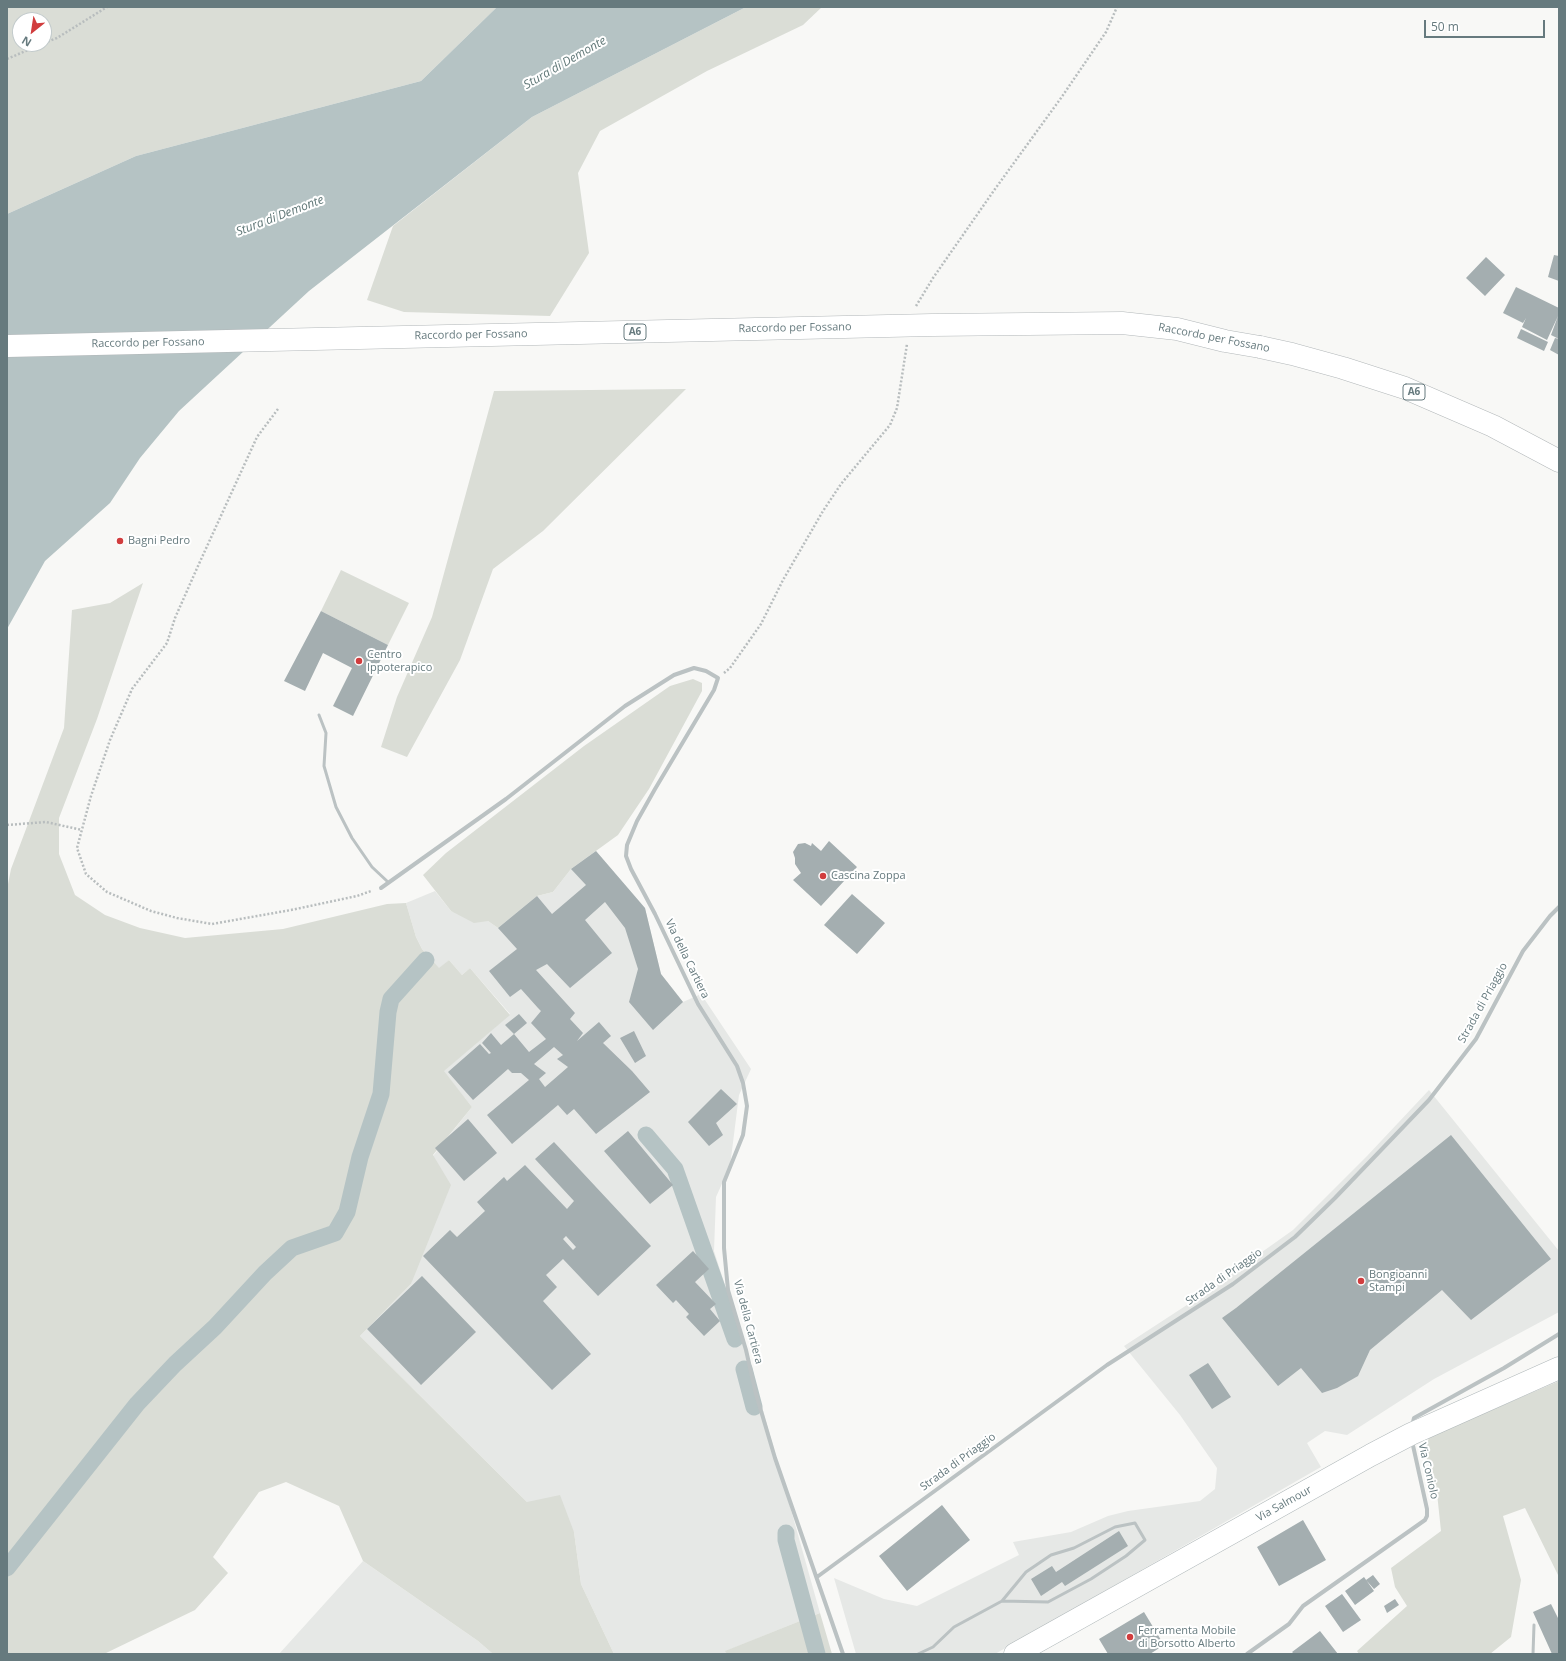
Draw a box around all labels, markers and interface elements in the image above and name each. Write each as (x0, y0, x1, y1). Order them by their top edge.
north arrow (12, 12, 52, 52)
scale bar (1426, 12, 1547, 38)
text: 50 m (1431, 18, 1459, 35)
text: N (19, 33, 34, 51)
water label: Stura di Demonte (521, 34, 609, 92)
water label: Stura di Demonte (234, 193, 326, 239)
street label: Raccordo per Fossano (738, 320, 852, 336)
street label: Raccordo per Fossano (1157, 321, 1271, 355)
road number: A6 (624, 324, 646, 340)
street label: Raccordo per Fossano (414, 327, 528, 343)
street label: Raccordo per Fossano (91, 335, 205, 351)
road number: A6 (1403, 384, 1425, 400)
place label: Bagni Pedro (128, 534, 190, 548)
marker: Bagni Pedro (115, 536, 125, 546)
place label: Centro Ippoterapico (367, 648, 432, 674)
marker: Centro Ippoterapico (354, 656, 364, 666)
place label: Cascina Zoppa (831, 869, 906, 883)
marker: Cascina Zoppa (818, 871, 828, 881)
street label: Via della Cartiera (662, 917, 712, 1001)
street label: Strada di Priaggio (1455, 960, 1511, 1046)
street label: Strada di Priaggio (1183, 1246, 1265, 1308)
place label: Bongioanni Stampi (1369, 1268, 1427, 1294)
marker: Bongioanni Stampi (1356, 1276, 1366, 1286)
street label: Via della Cartiera (730, 1278, 766, 1366)
street label: Strada di Priaggio (918, 1430, 998, 1494)
street label: Via Coniolo (1415, 1442, 1441, 1500)
street label: Via Salmour (1254, 1483, 1314, 1525)
place label: Ferramenta Mobile di Borsotto Alberto (1138, 1624, 1236, 1650)
marker: Ferramenta Mobile di Borsotto Alberto (1125, 1632, 1135, 1642)

